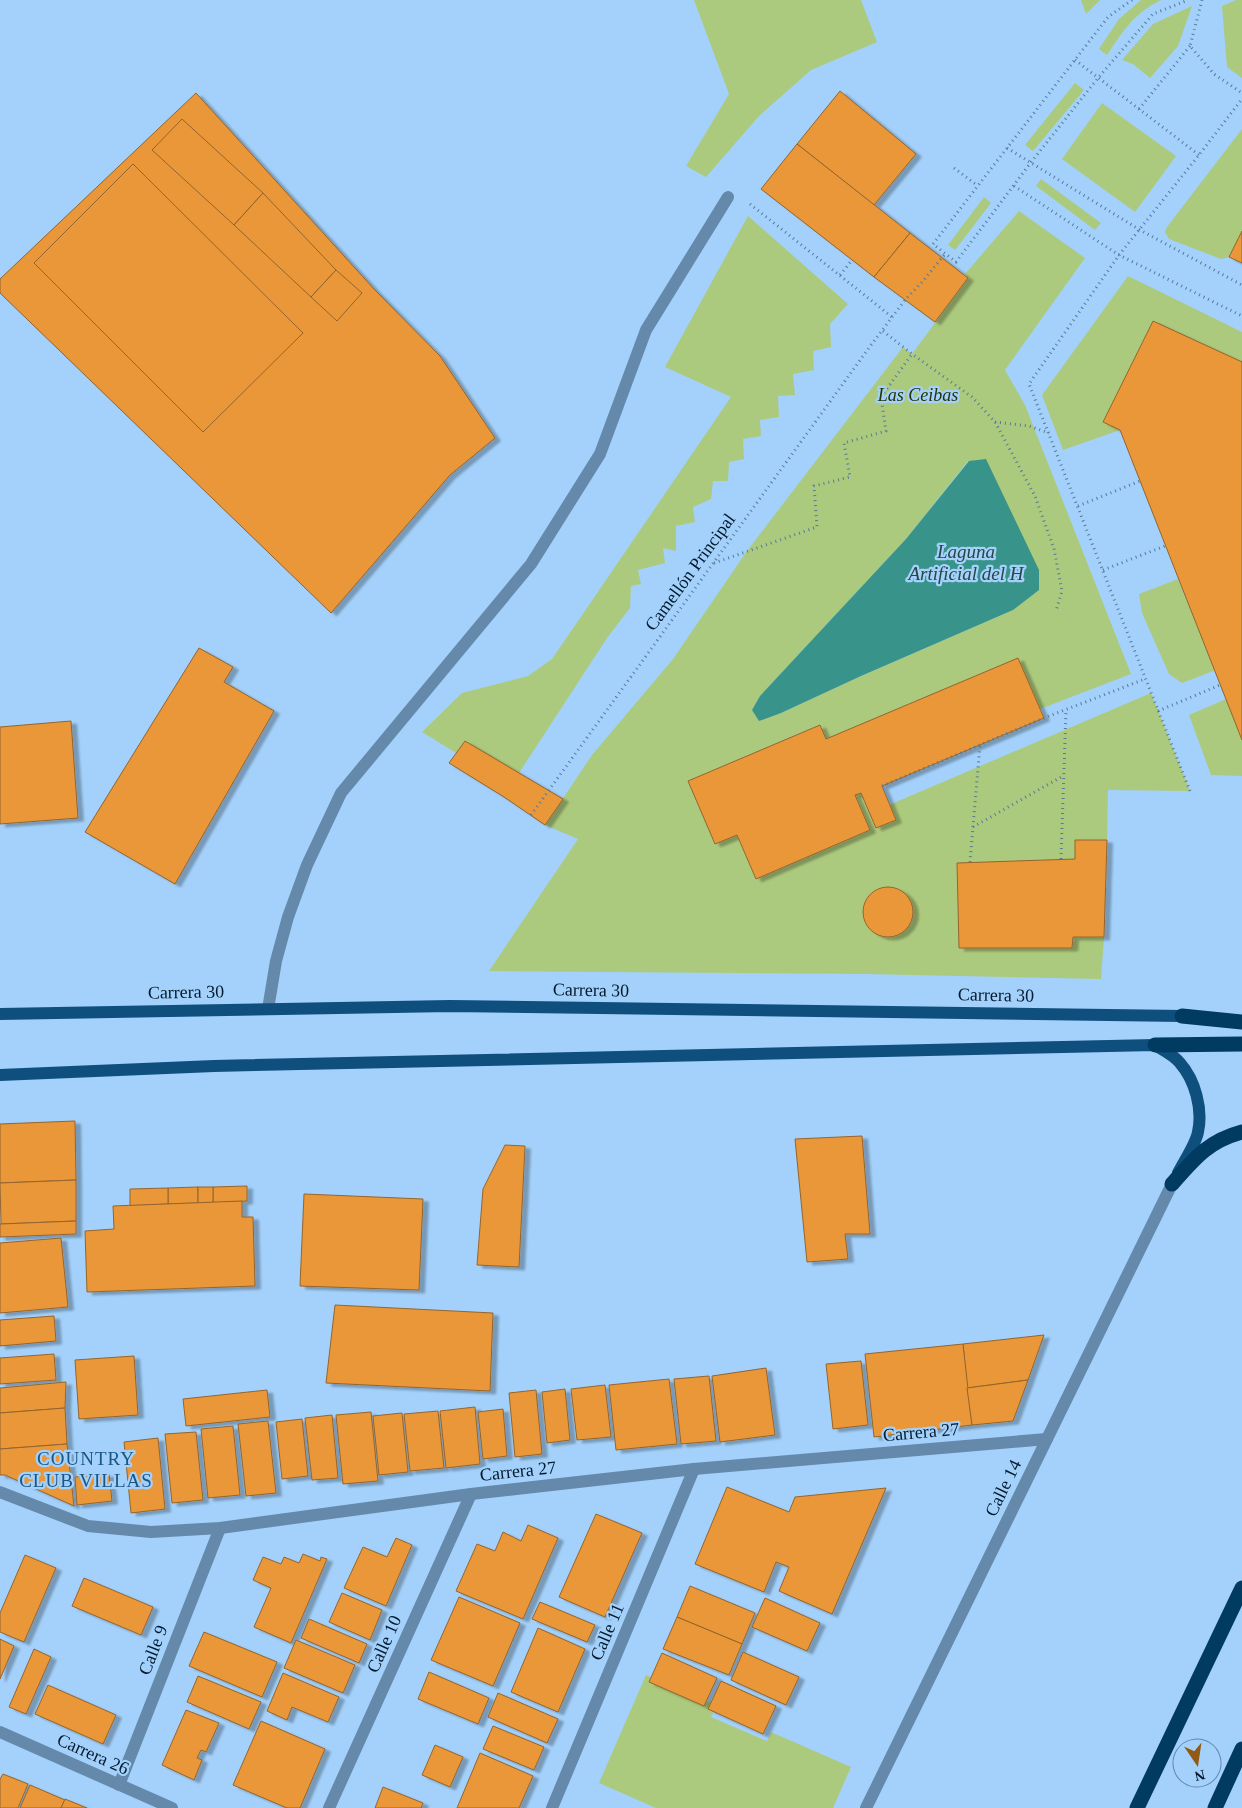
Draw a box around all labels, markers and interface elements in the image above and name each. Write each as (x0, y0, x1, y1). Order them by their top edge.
park label: Las Ceibas (877, 385, 958, 405)
street label: Camellón Principal (641, 510, 739, 634)
water label: Laguna Artificial del H (906, 541, 1025, 584)
street label: Carrera 30 (553, 979, 629, 1001)
street label: Carrera 30 (148, 981, 224, 1003)
street label: Carrera 30 (958, 984, 1034, 1006)
street label: Carrera 27 (882, 1419, 960, 1445)
district label: COUNTRY CLUB VILLAS (19, 1448, 153, 1491)
street label: Calle 14 (981, 1456, 1025, 1520)
street label: Carrera 27 (479, 1457, 557, 1485)
street label: Calle 11 (586, 1601, 628, 1663)
street label: Calle 10 (363, 1612, 405, 1676)
street label: Calle 9 (134, 1622, 172, 1678)
street label: Carrera 26 (54, 1729, 132, 1779)
north arrow (1172, 1738, 1222, 1788)
text: N (1193, 1767, 1206, 1784)

